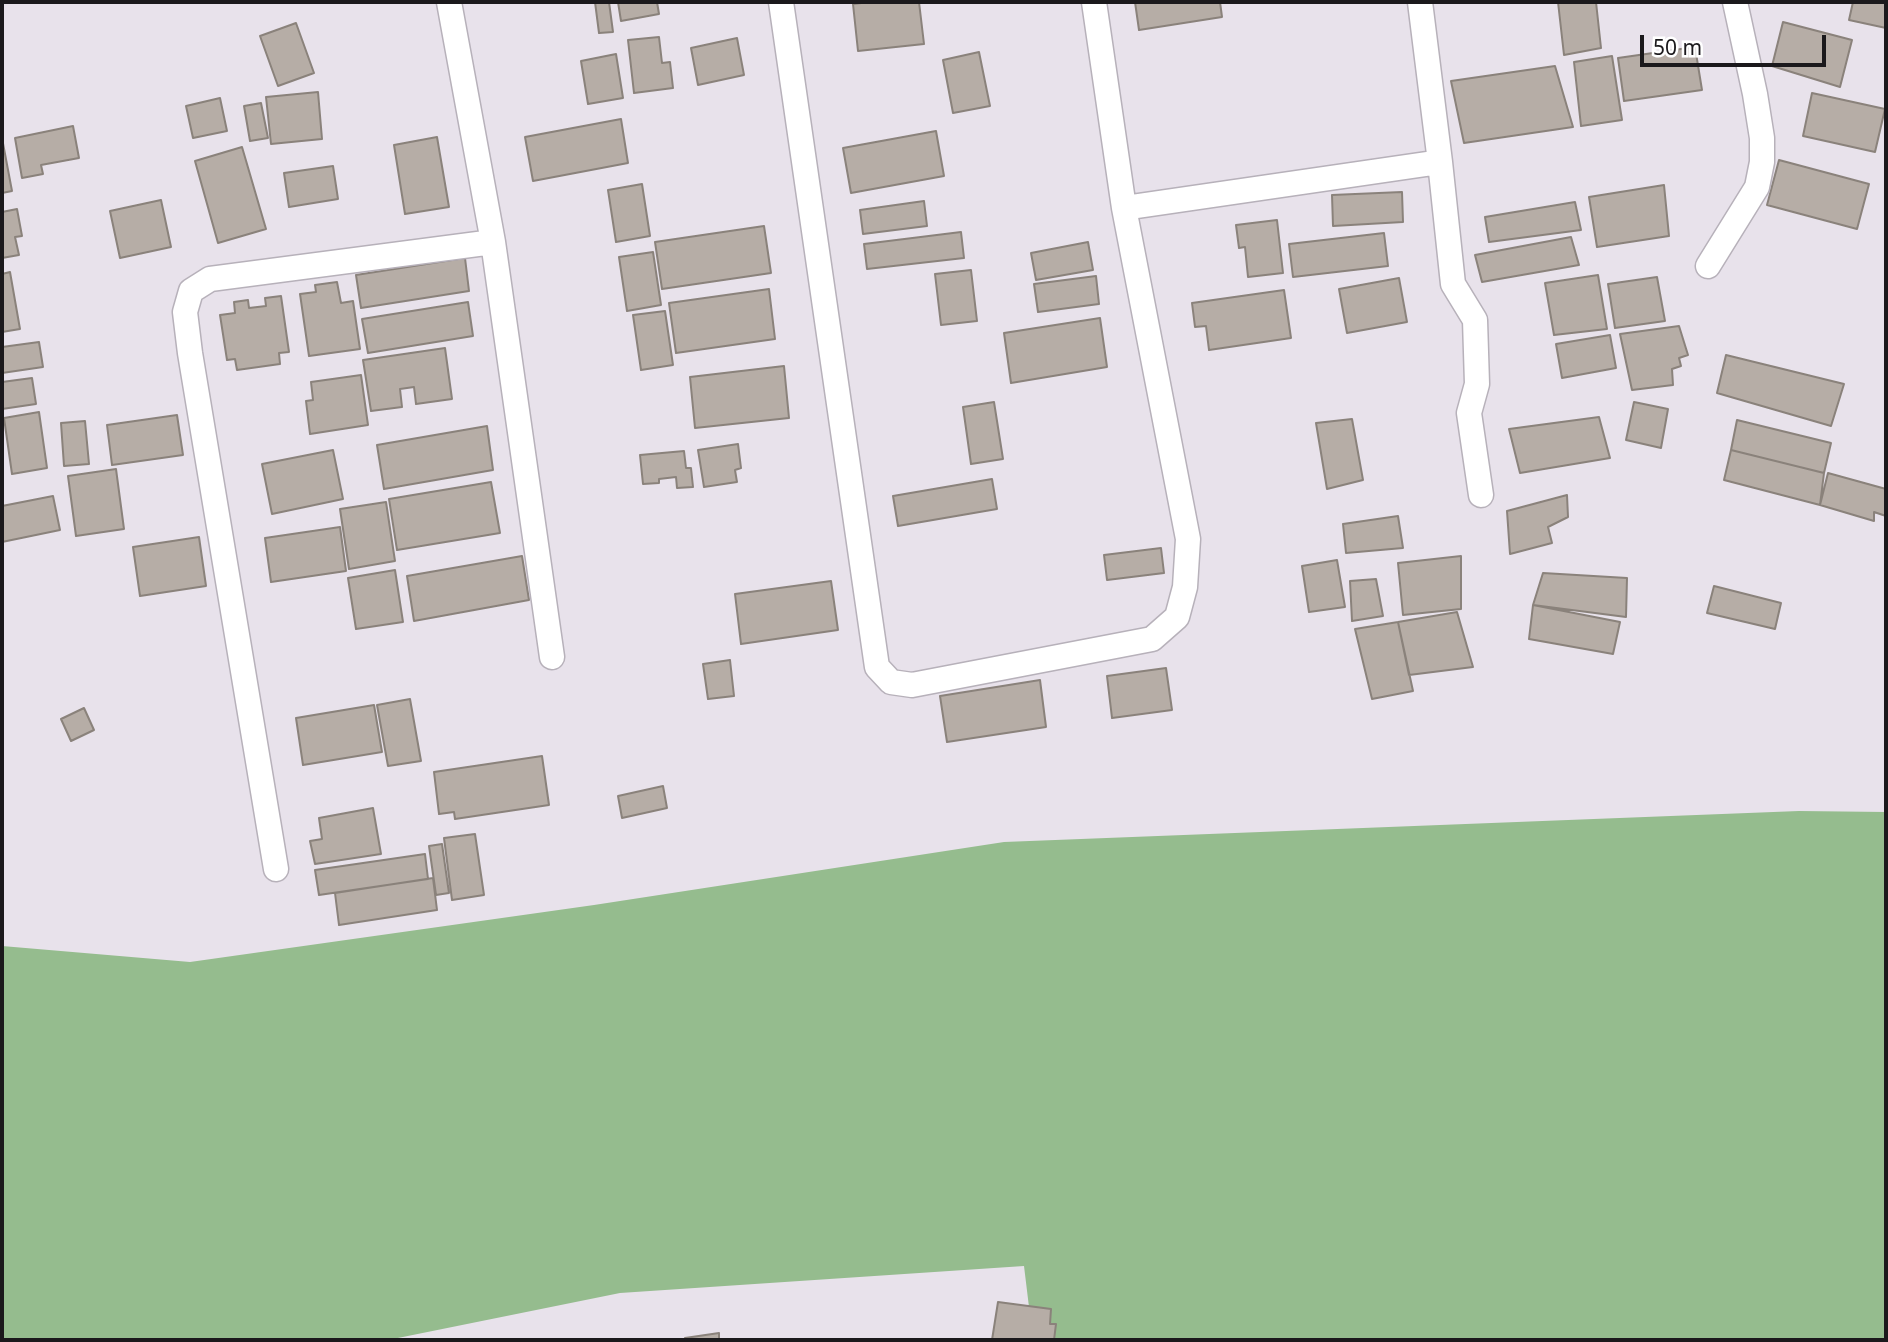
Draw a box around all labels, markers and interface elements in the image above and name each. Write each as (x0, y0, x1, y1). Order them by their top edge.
scale bar (1643, 21, 1828, 65)
text: 50 m (1653, 33, 1702, 61)

